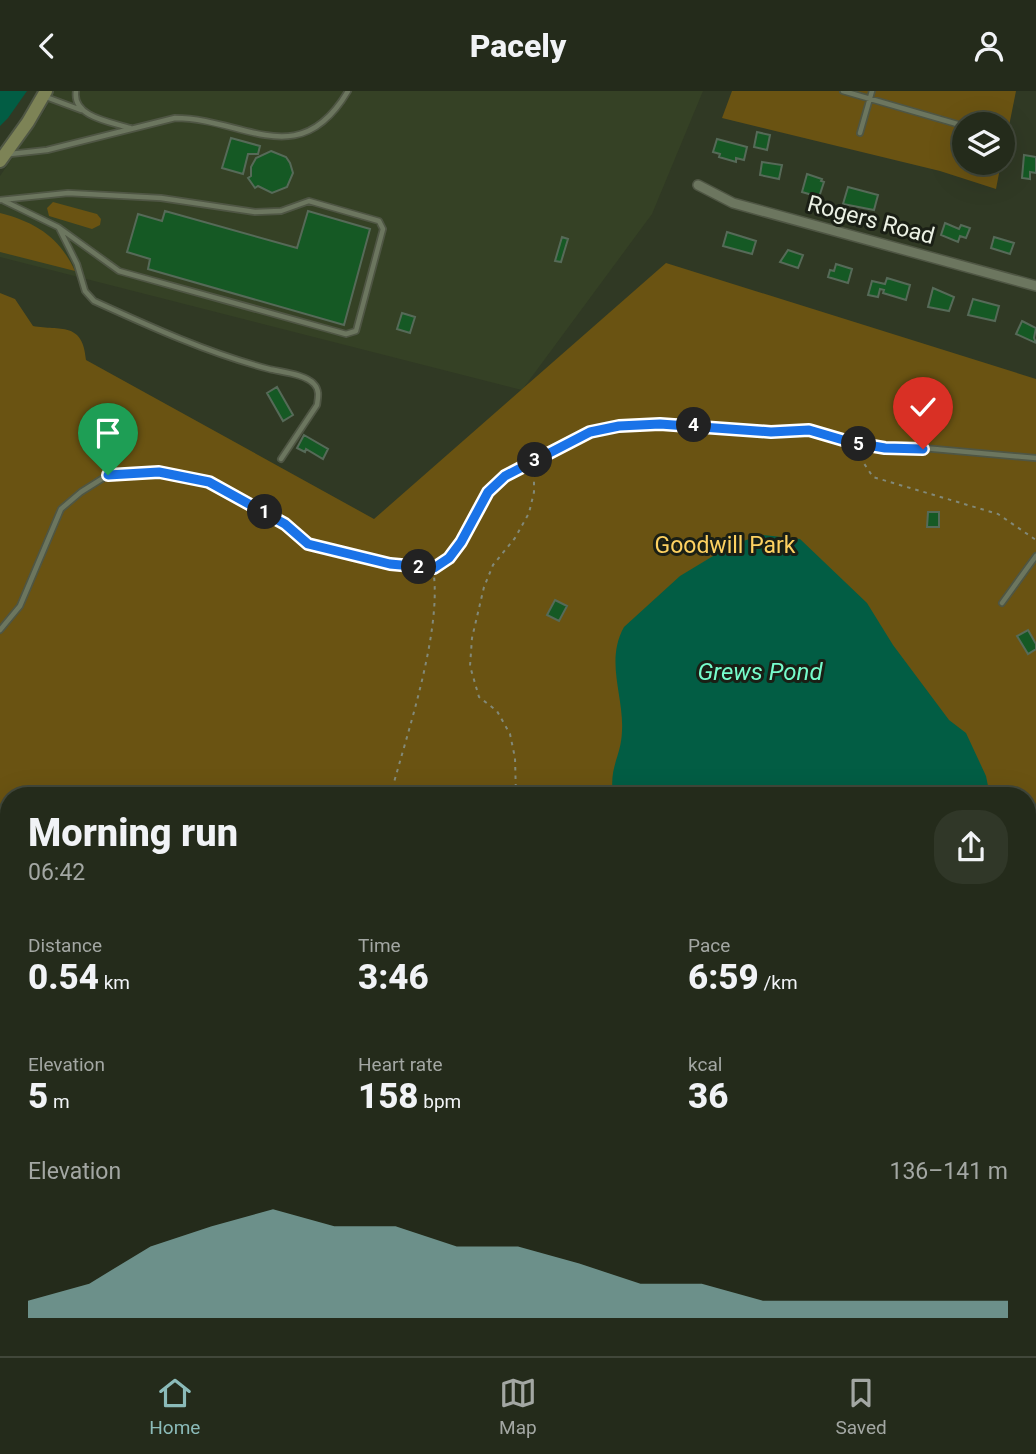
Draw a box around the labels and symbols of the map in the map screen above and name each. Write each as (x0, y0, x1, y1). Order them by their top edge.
street label: Rogers Road (804, 190, 938, 250)
pin (893, 377, 953, 449)
pin (78, 403, 138, 475)
pin: 4 (676, 407, 712, 443)
pin: 5 (842, 427, 876, 461)
pin: 3 (518, 443, 552, 477)
pin: 1 (247, 495, 282, 529)
park label: Goodwill Park (655, 532, 796, 559)
pin: 2 (402, 549, 436, 585)
water label: Grews Pond (697, 658, 823, 686)

